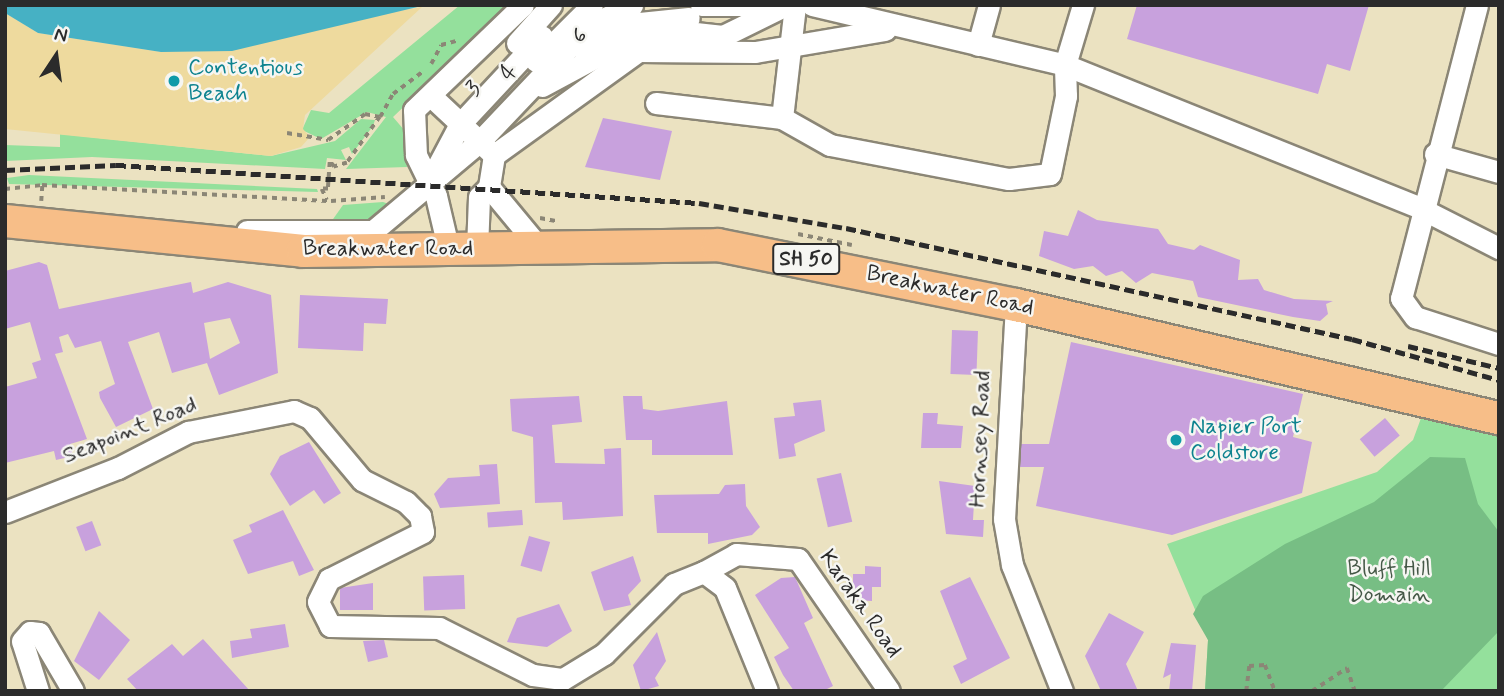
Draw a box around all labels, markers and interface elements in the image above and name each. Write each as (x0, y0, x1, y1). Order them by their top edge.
north arrow (21, 21, 91, 91)
text: N (52, 21, 70, 49)
street label: 6 (568, 21, 592, 51)
place label: Contentious Beach (188, 54, 303, 108)
street label: 4 (494, 59, 524, 87)
marker: Contentious Beach (166, 73, 182, 89)
street label: 3 (460, 76, 488, 102)
street label: Breakwater Road (304, 235, 472, 263)
road number: SH 50 (771, 242, 841, 276)
street label: Breakwater Road (865, 260, 1035, 322)
street label: Hornsey Road (965, 370, 997, 508)
street label: Seapoint Road (59, 391, 201, 471)
place label: Napier Port Coldstore (1190, 413, 1302, 467)
marker: Napier Port Coldstore (1168, 432, 1184, 448)
street label: Karaka Road (813, 545, 907, 663)
park label: Bluff Hill Domain (1346, 555, 1432, 609)

